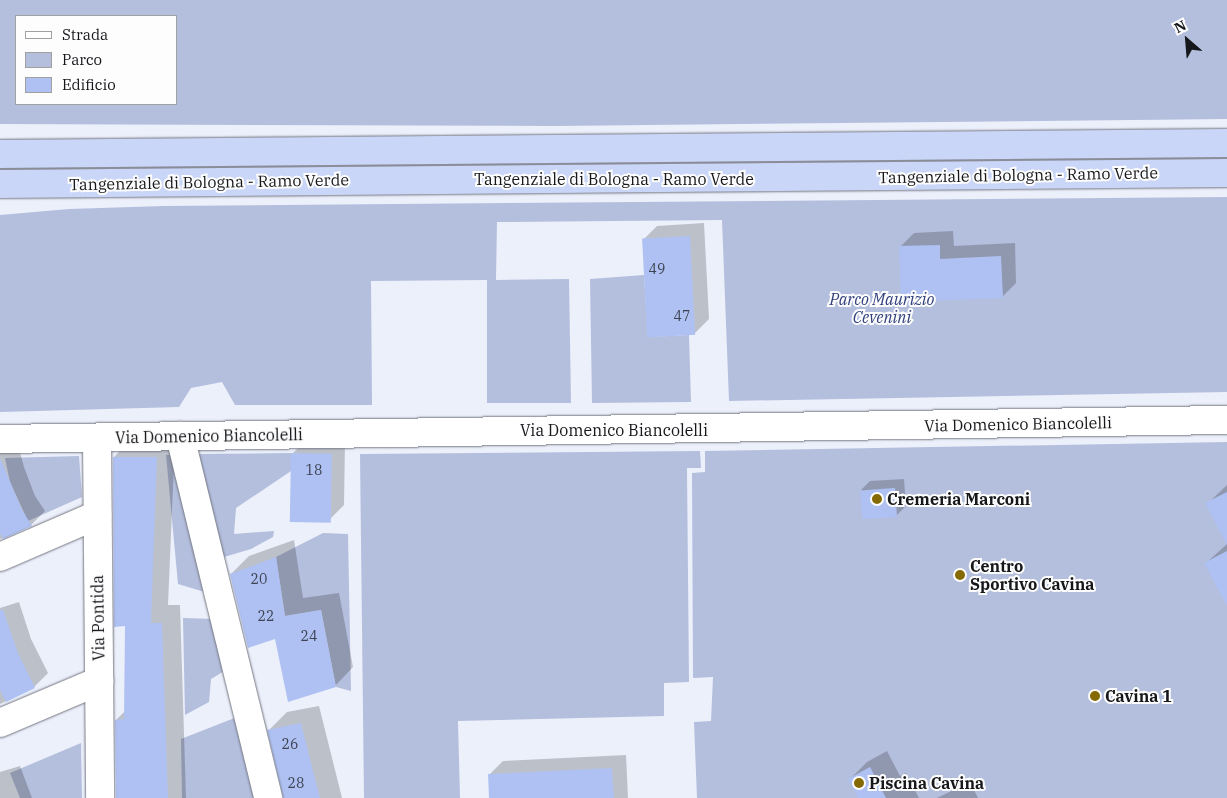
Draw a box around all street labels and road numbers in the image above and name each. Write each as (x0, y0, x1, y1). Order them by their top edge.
street label: Tangenziale di Bologna - Ramo Verde (878, 163, 1158, 187)
street label: Tangenziale di Bologna - Ramo Verde (474, 169, 754, 189)
street label: Tangenziale di Bologna - Ramo Verde (69, 170, 349, 194)
street label: Via Domenico Biancolelli (924, 413, 1112, 435)
street label: Via Domenico Biancolelli (520, 420, 708, 440)
street label: Via Domenico Biancolelli (115, 425, 303, 447)
street label: Via Pontida (88, 575, 108, 661)

